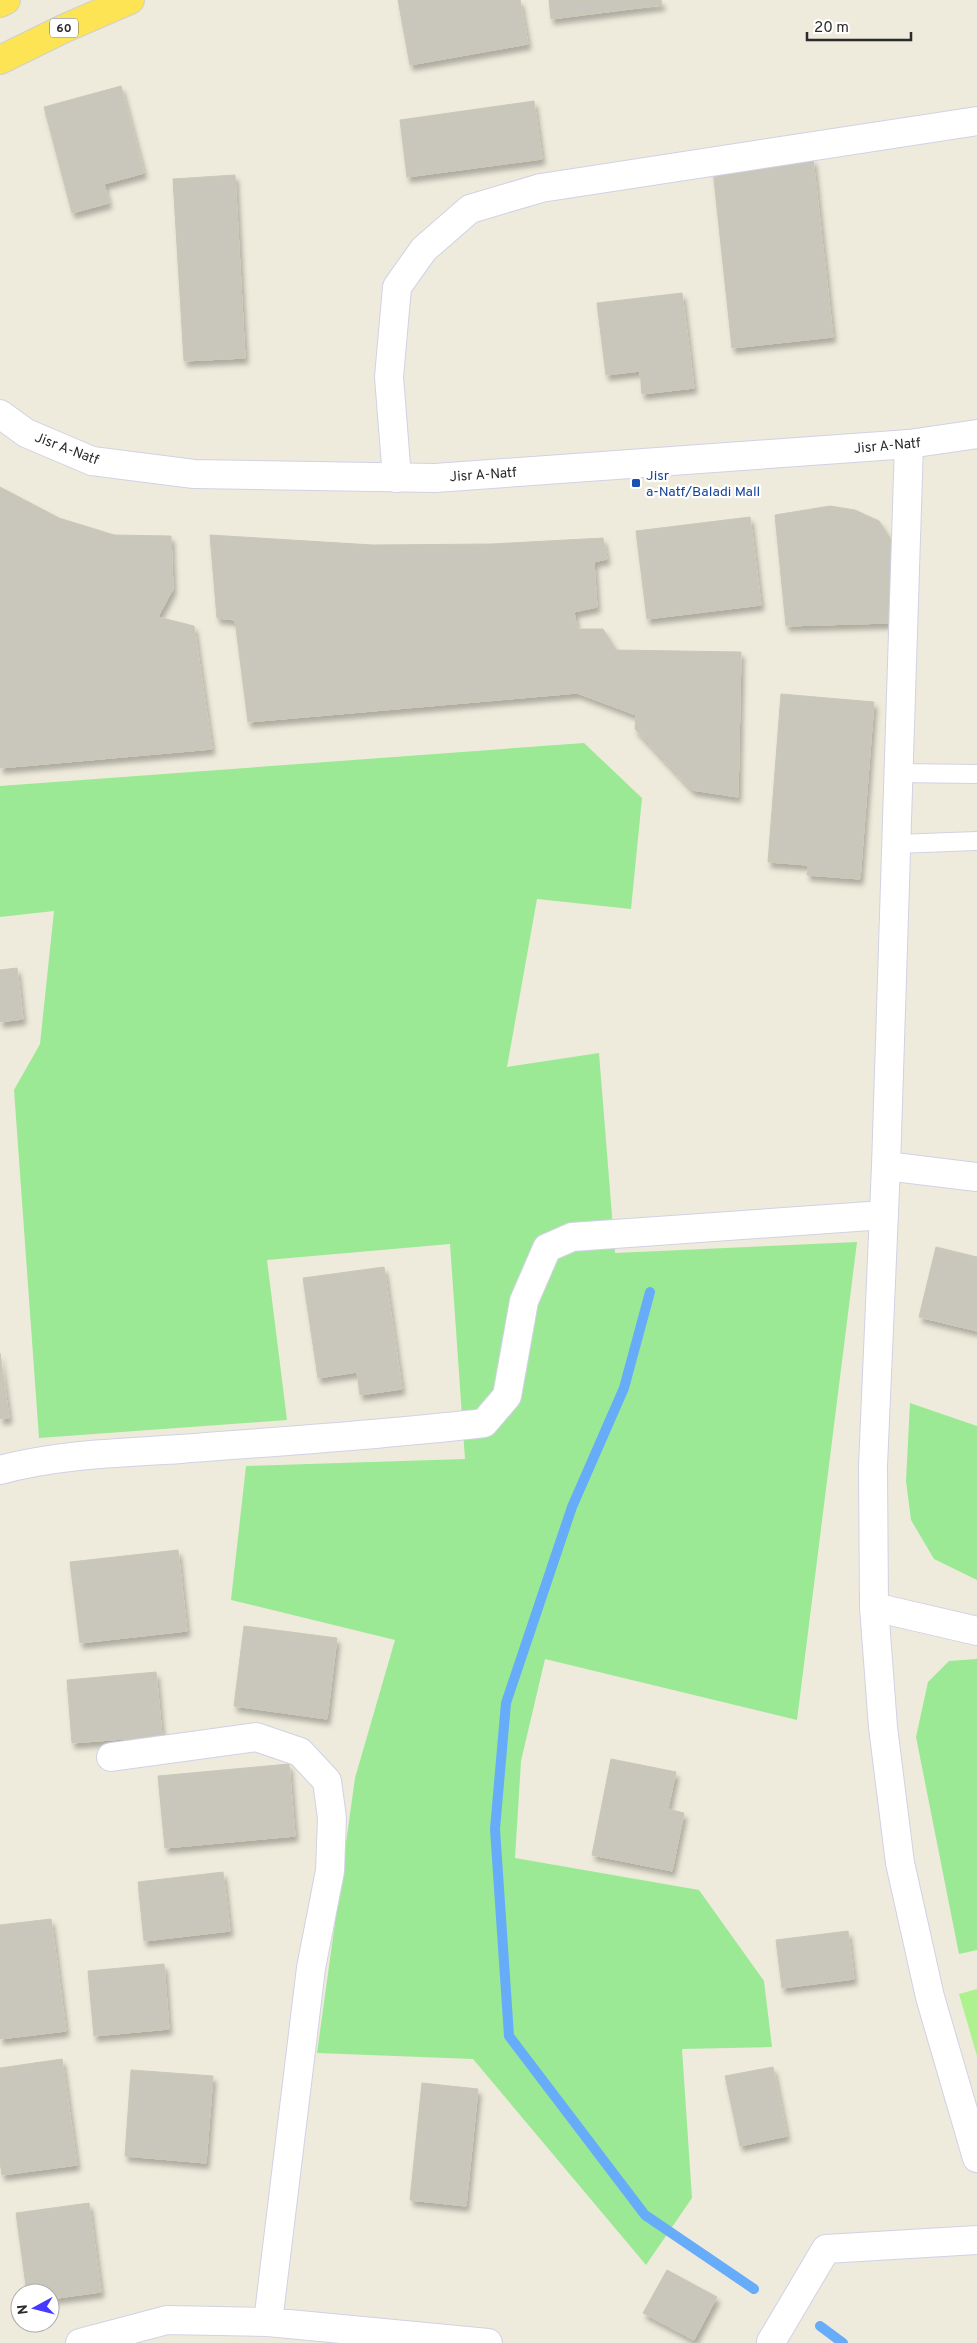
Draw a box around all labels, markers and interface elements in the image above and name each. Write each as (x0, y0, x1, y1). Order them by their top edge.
scale bar (807, 10, 911, 42)
road number: 60 (50, 18, 78, 38)
text: 20 m (814, 19, 849, 38)
street label: Jisr A-Natf (32, 429, 101, 469)
street label: Jisr A-Natf (853, 435, 922, 458)
street label: Jisr A-Natf (449, 465, 518, 486)
place label: Jisr a-Natf/Baladi Mall (646, 468, 760, 501)
marker: Jisr a-Natf/Baladi Mall (630, 477, 642, 489)
north arrow (10, 2283, 60, 2333)
text: N (15, 2303, 33, 2315)

